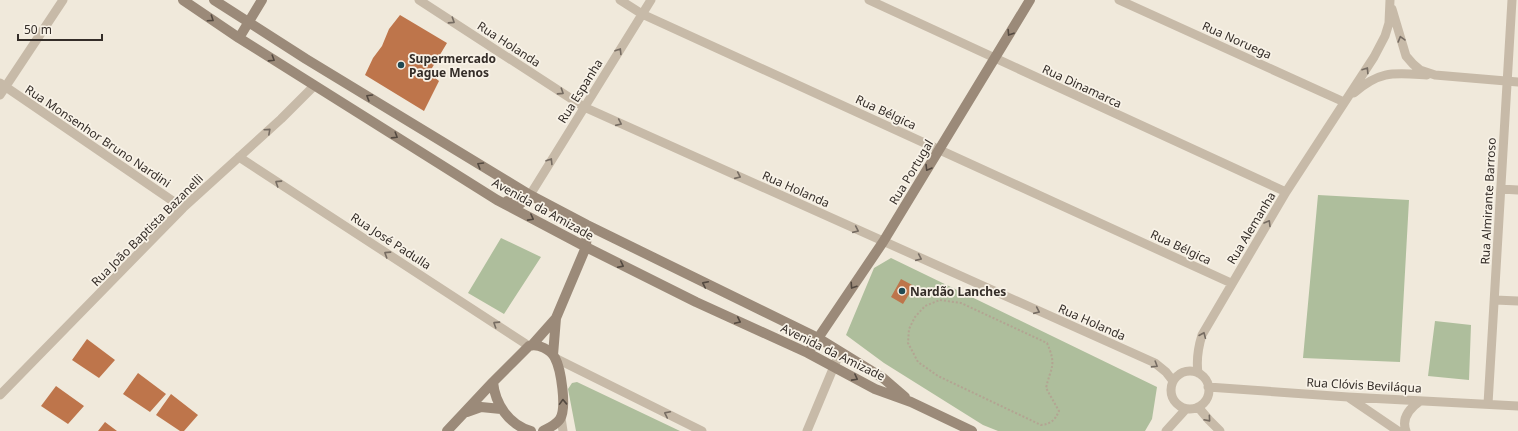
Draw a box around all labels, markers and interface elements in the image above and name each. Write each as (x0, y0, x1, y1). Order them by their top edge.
one-way arrow (207, 14, 214, 22)
scale bar (18, 16, 102, 42)
one-way arrow (448, 16, 455, 24)
street label: Rua Holanda (474, 17, 544, 71)
street label: Rua Noruega (1200, 17, 1274, 63)
text: 50 m (24, 21, 52, 38)
one-way arrow (1007, 29, 1015, 36)
one-way arrow (1397, 36, 1406, 43)
one-way arrow (614, 48, 621, 55)
place label: Supermercado Pague Menos (409, 50, 496, 81)
one-way arrow (268, 54, 275, 62)
street label: Rua Espanha (553, 56, 607, 126)
marker: Supermercado Pague Menos (396, 60, 406, 70)
street label: Rua Dinamarca (1039, 60, 1125, 112)
one-way arrow (1361, 67, 1368, 74)
street label: Rua Monsenhor Bruno Nardini (22, 81, 174, 191)
one-way arrow (557, 87, 564, 95)
street label: Rua Bélgica (853, 90, 919, 134)
one-way arrow (366, 94, 373, 102)
one-way arrow (615, 118, 622, 126)
one-way arrow (263, 128, 271, 136)
one-way arrow (391, 131, 398, 139)
street label: Rua Portugal (885, 136, 937, 208)
street label: Rua Almirante Barroso (1476, 137, 1500, 265)
one-way arrow (545, 158, 553, 165)
one-way arrow (477, 162, 484, 169)
one-way arrow (925, 164, 933, 171)
street label: Rua Holanda (760, 167, 832, 211)
street label: Rua João Baptista Bazanelli (87, 170, 207, 290)
one-way arrow (733, 171, 741, 179)
street label: Avenida da Amizade (489, 174, 597, 244)
one-way arrow (276, 181, 283, 188)
street label: Rua Alemanha (1223, 189, 1279, 267)
street label: Rua José Padulla (348, 209, 434, 273)
one-way arrow (527, 214, 535, 221)
one-way arrow (1263, 220, 1270, 227)
one-way arrow (852, 225, 859, 233)
street label: Rua Bélgica (1148, 225, 1214, 269)
one-way arrow (385, 251, 392, 258)
one-way arrow (914, 253, 922, 261)
one-way arrow (617, 260, 624, 268)
one-way arrow (702, 281, 710, 288)
one-way arrow (850, 282, 858, 289)
place label: Nardão Lanches (910, 283, 1006, 300)
marker: Nardão Lanches (897, 286, 907, 296)
street label: Rua Holanda (1056, 300, 1128, 344)
one-way arrow (1033, 306, 1041, 314)
one-way arrow (734, 316, 741, 324)
street label: Avenida da Amizade (778, 319, 888, 385)
one-way arrow (493, 322, 500, 329)
one-way arrow (1198, 332, 1206, 339)
one-way arrow (1151, 360, 1158, 367)
street label: Rua Clóvis Beviláqua (1306, 373, 1422, 397)
one-way arrow (850, 374, 858, 381)
one-way arrow (559, 399, 567, 405)
one-way arrow (664, 411, 671, 419)
one-way arrow (1204, 415, 1211, 422)

